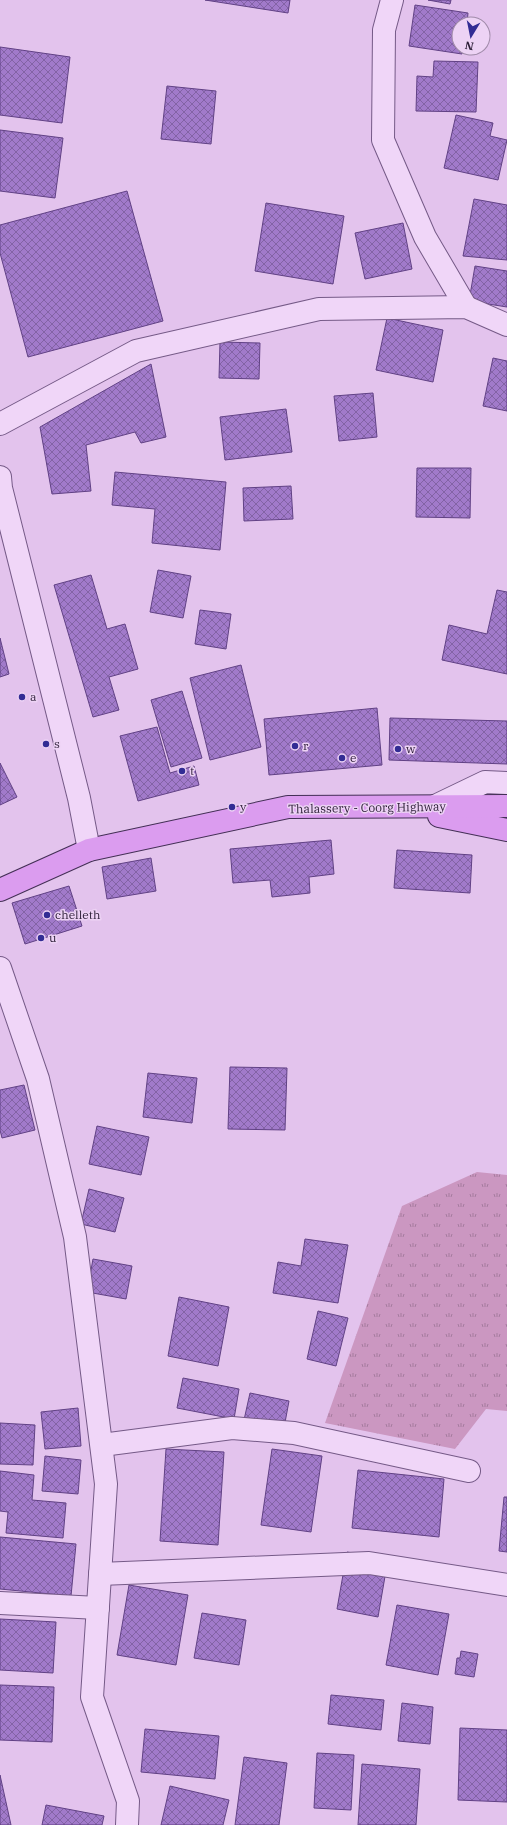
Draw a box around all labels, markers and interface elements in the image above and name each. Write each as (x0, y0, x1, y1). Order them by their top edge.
north arrow (451, 16, 491, 56)
text: N (463, 38, 475, 53)
place label: a (30, 689, 37, 704)
marker: a (17, 692, 27, 702)
place label: s (54, 736, 60, 751)
place label: r (303, 738, 309, 753)
marker: s (41, 739, 51, 749)
marker: r (290, 741, 300, 751)
place label: w (406, 741, 416, 756)
marker: w (393, 744, 403, 754)
place label: e (350, 750, 356, 765)
marker: e (337, 753, 347, 763)
place label: t (190, 763, 194, 778)
marker: t (177, 766, 187, 776)
place label: y (240, 799, 247, 814)
street label: Thalassery - Coorg Highway (288, 799, 446, 816)
marker: y (227, 802, 237, 812)
place label: chelleth (55, 907, 101, 922)
marker: chelleth (42, 910, 52, 920)
place label: u (49, 930, 57, 945)
marker: u (36, 933, 46, 943)

